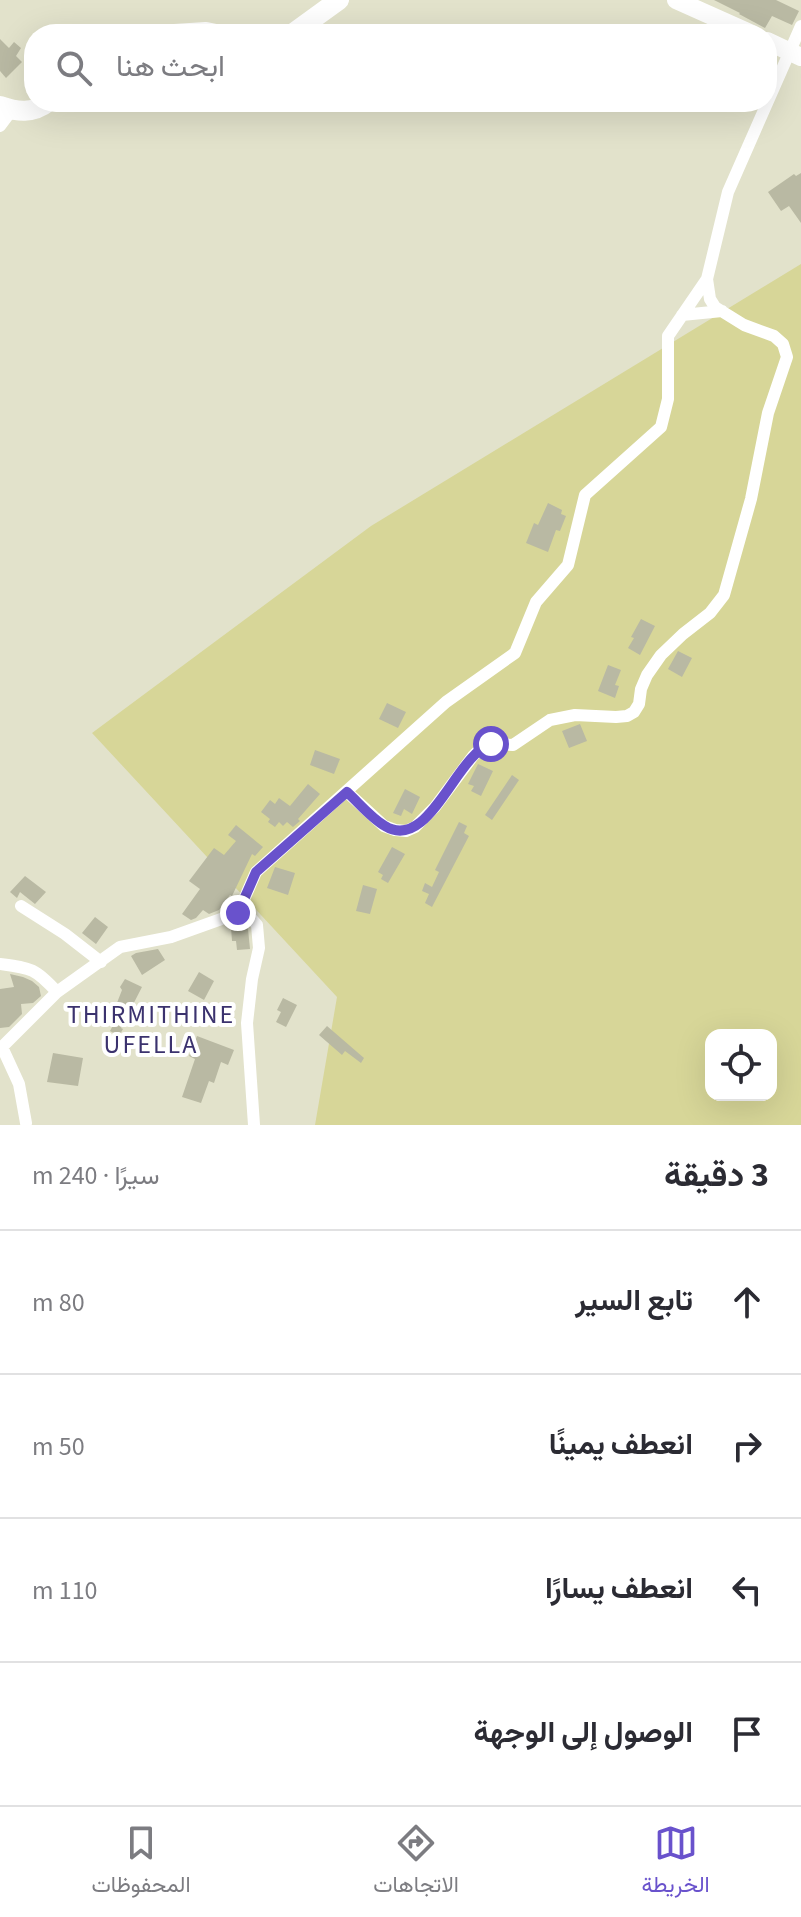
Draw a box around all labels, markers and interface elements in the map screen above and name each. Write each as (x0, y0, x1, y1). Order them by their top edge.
search box (24, 24, 777, 112)
text: ابحث هنا (116, 45, 225, 88)
icon: search (52, 46, 96, 90)
route start (473, 726, 509, 762)
route end (220, 895, 256, 931)
district label: THIRMITHINE UFELLA (67, 996, 235, 1063)
map controls (705, 1029, 777, 1101)
button: locate (705, 1029, 777, 1101)
text: 3 دقيقة (664, 1151, 769, 1200)
text: سيرًا · 240 m (32, 1157, 160, 1194)
text: تابع السير (575, 1279, 693, 1322)
icon: ahead (725, 1280, 769, 1324)
text: 80 m (32, 1284, 85, 1321)
text: انعطف يمينًا (549, 1423, 693, 1466)
icon: right (725, 1424, 769, 1468)
text: 50 m (32, 1428, 85, 1465)
text: انعطف يسارًا (545, 1567, 693, 1610)
icon: left (725, 1568, 769, 1612)
text: 110 m (32, 1572, 98, 1609)
text: الوصول إلى الوجهة (474, 1711, 693, 1754)
icon: arrive (725, 1712, 769, 1756)
tab: المحفوظات (91, 1821, 191, 1904)
tab: الاتجاهات (373, 1821, 459, 1904)
tab: الخريطة (642, 1821, 710, 1904)

